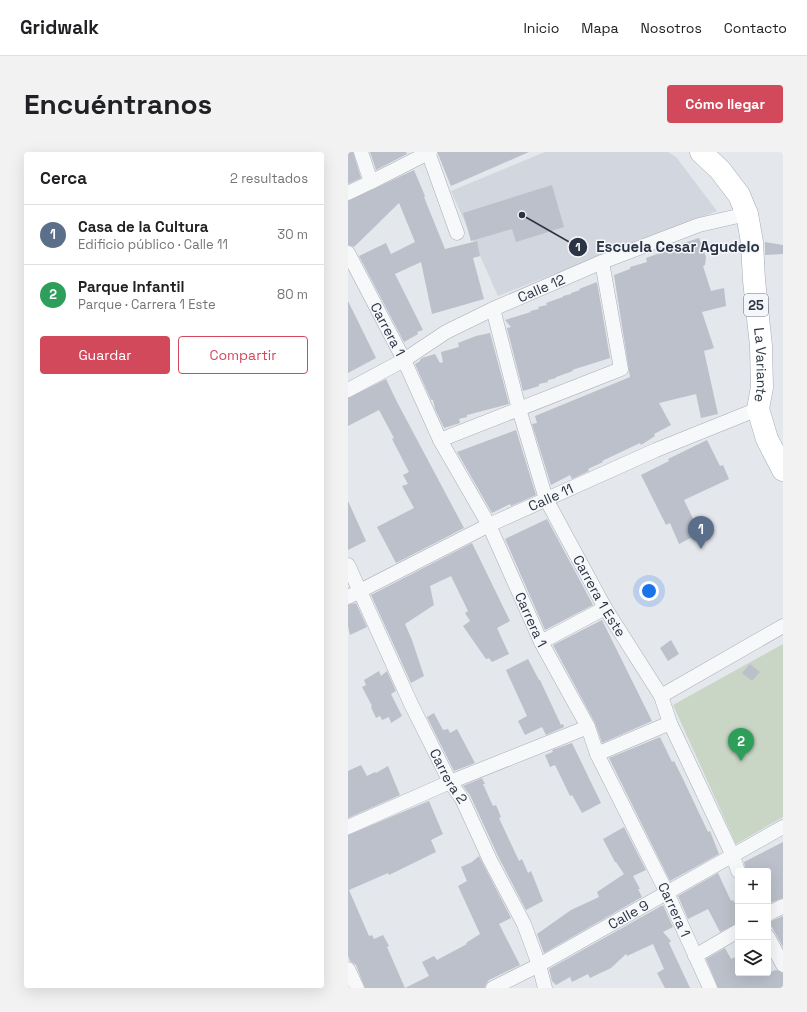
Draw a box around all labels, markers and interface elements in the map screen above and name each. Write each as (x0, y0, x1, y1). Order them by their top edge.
text: Gridwalk (20, 15, 99, 40)
text: Inicio (523, 19, 559, 37)
text: Mapa (581, 19, 619, 37)
text: Nosotros (641, 19, 702, 37)
text: Contacto (724, 19, 787, 37)
button: Cómo llegar (667, 85, 783, 123)
text: Encuéntranos (24, 86, 212, 122)
text: Cerca (40, 167, 87, 189)
text: 2 resultados (230, 170, 308, 187)
text: Casa de la Cultura (78, 217, 208, 236)
text: 1 (50, 226, 56, 243)
text: 30 m (277, 226, 308, 243)
callout: Escuela Cesar Agudelo (568, 234, 767, 261)
text: Edificio público · Calle 11 (78, 236, 228, 253)
text: Escuela Cesar Agudelo (596, 237, 760, 256)
text: 1 (575, 239, 581, 255)
street label: Calle 12 (515, 270, 568, 306)
text: Parque Infantil (78, 277, 184, 296)
text: 2 (49, 286, 57, 303)
text: 80 m (277, 286, 308, 303)
road number: 25 (744, 294, 768, 316)
text: Parque · Carrera 1 Este (78, 296, 216, 313)
street label: Carrera 1 (366, 299, 409, 359)
street label: La Variante (750, 327, 771, 404)
button: Guardar (40, 336, 170, 374)
button: Compartir (178, 336, 308, 374)
street label: Calle 11 (525, 479, 576, 515)
pin: 1 (688, 516, 714, 549)
street label: Carrera 1 Este (569, 552, 630, 640)
your location (639, 581, 659, 601)
street label: Carrera 1 (511, 589, 551, 650)
pin: 2 (728, 728, 754, 761)
street label: Carrera 2 (426, 746, 472, 807)
map controls (735, 868, 771, 976)
button: + (735, 868, 771, 904)
street label: Carrera 1 (654, 879, 695, 940)
street label: Calle 9 (605, 896, 652, 933)
button: − (735, 904, 771, 940)
button: layers (735, 940, 771, 976)

